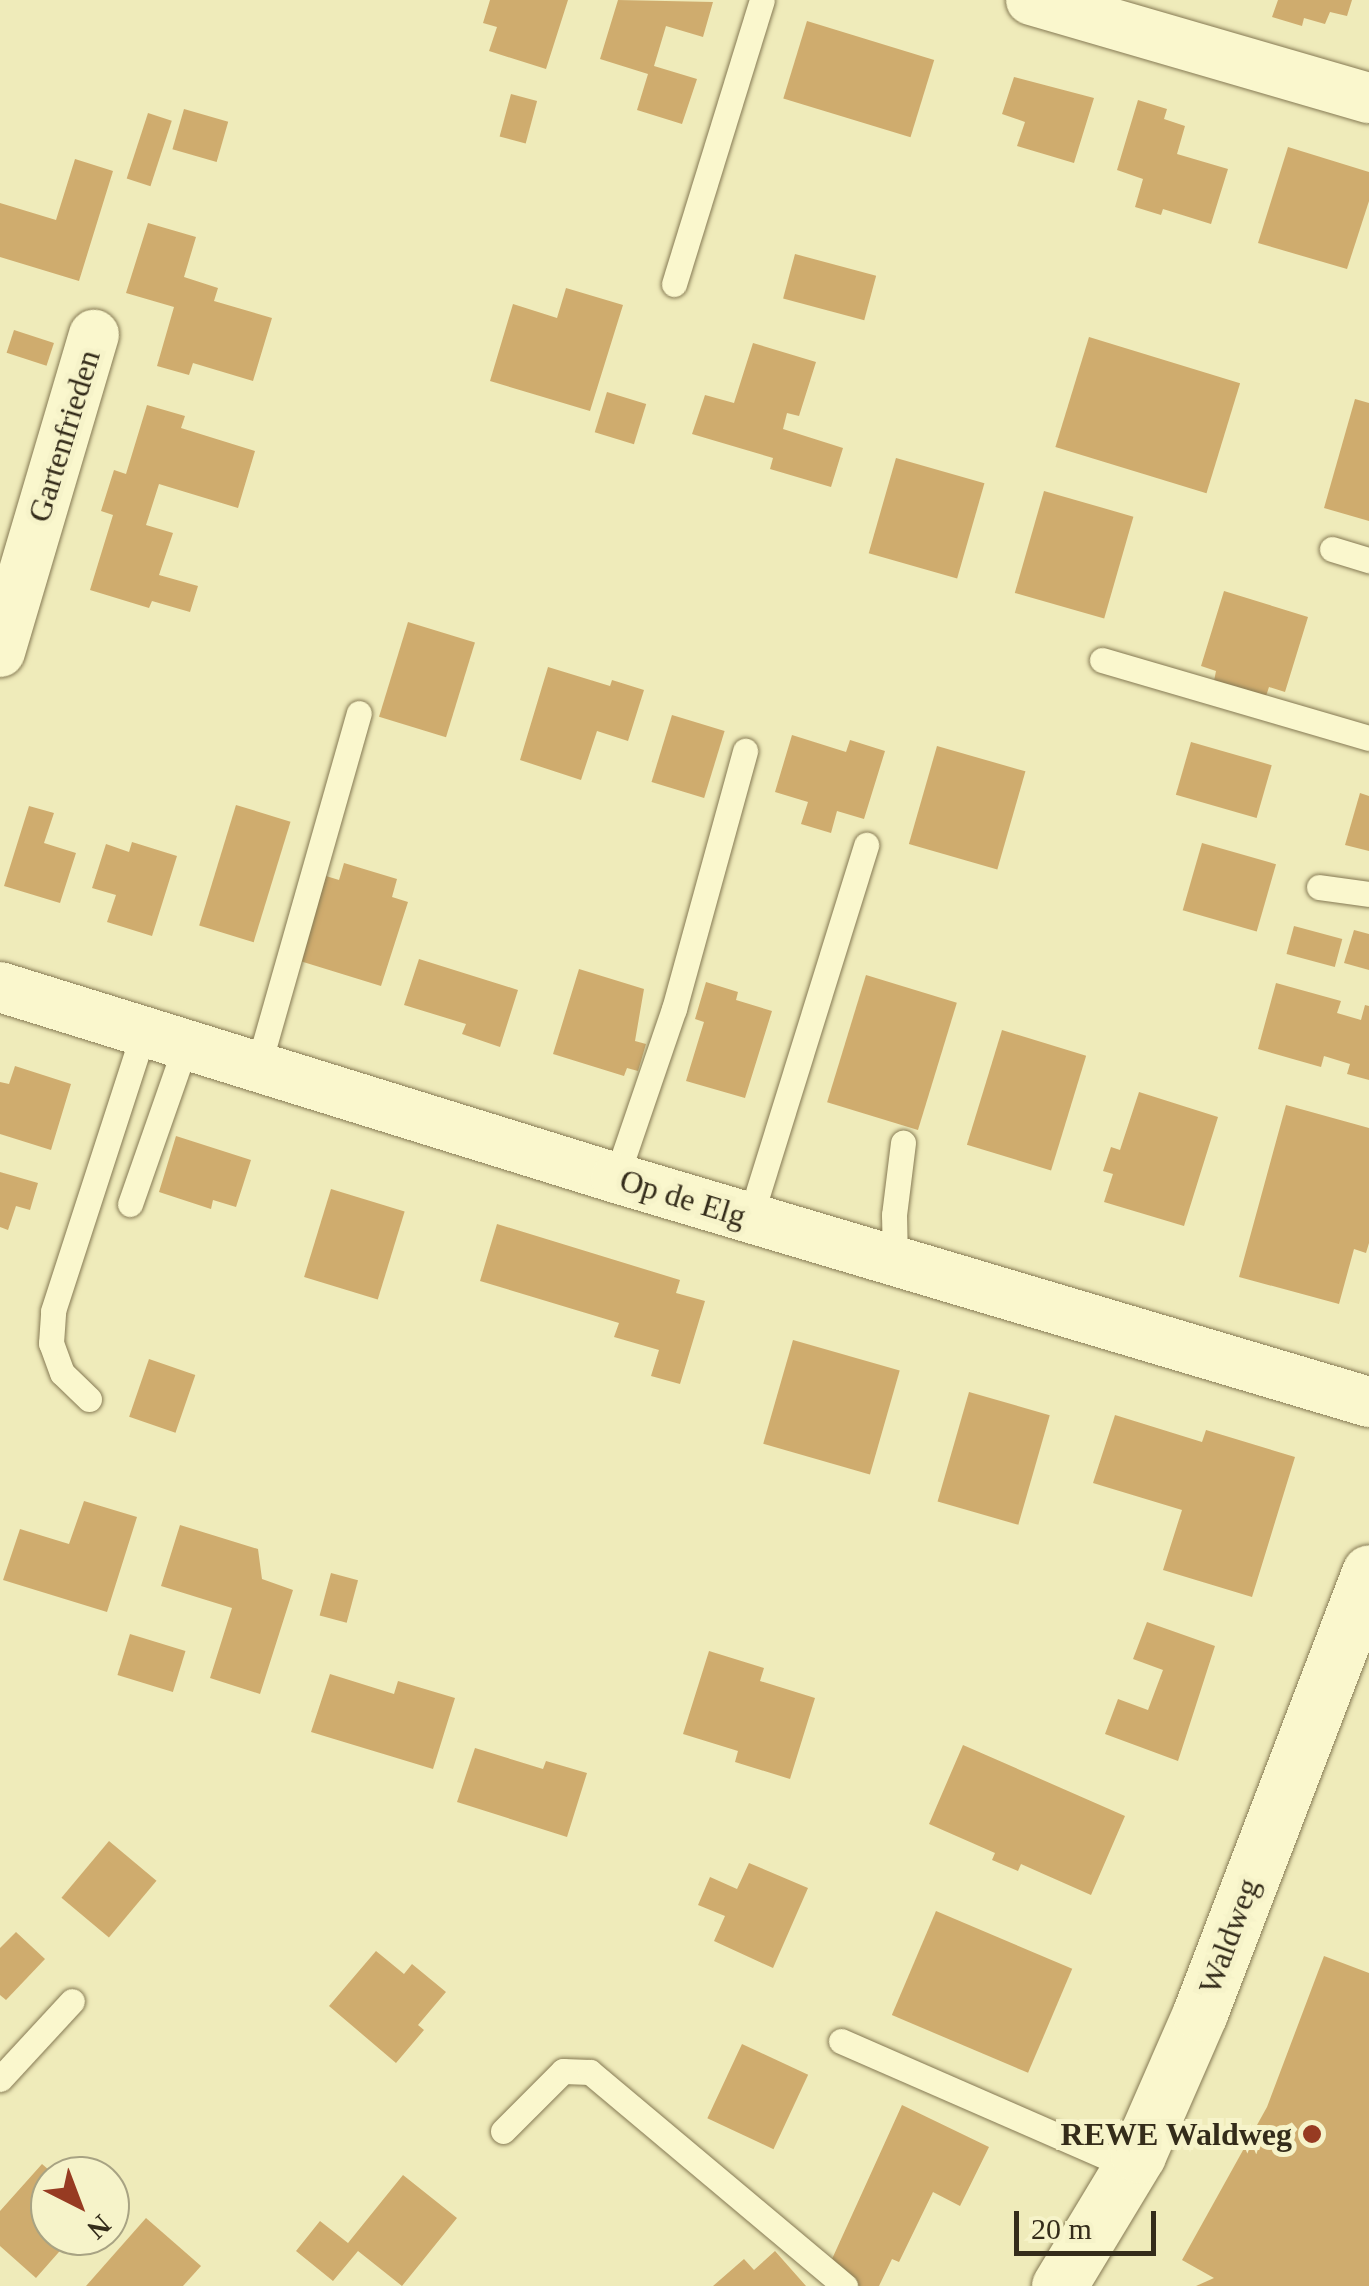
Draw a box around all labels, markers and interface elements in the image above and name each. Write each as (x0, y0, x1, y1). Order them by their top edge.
street label: Gartenfrieden (20, 345, 108, 527)
street label: Op de Elg (615, 1161, 751, 1235)
street label: Waldweg (1190, 1873, 1268, 1999)
place label: REWE Waldweg (1060, 2115, 1292, 2153)
marker: REWE Waldweg (1301, 2123, 1323, 2145)
north arrow (30, 2156, 130, 2256)
scale bar (1019, 2191, 1162, 2253)
text: N (81, 2209, 117, 2245)
text: 20 m (1031, 2212, 1092, 2245)

